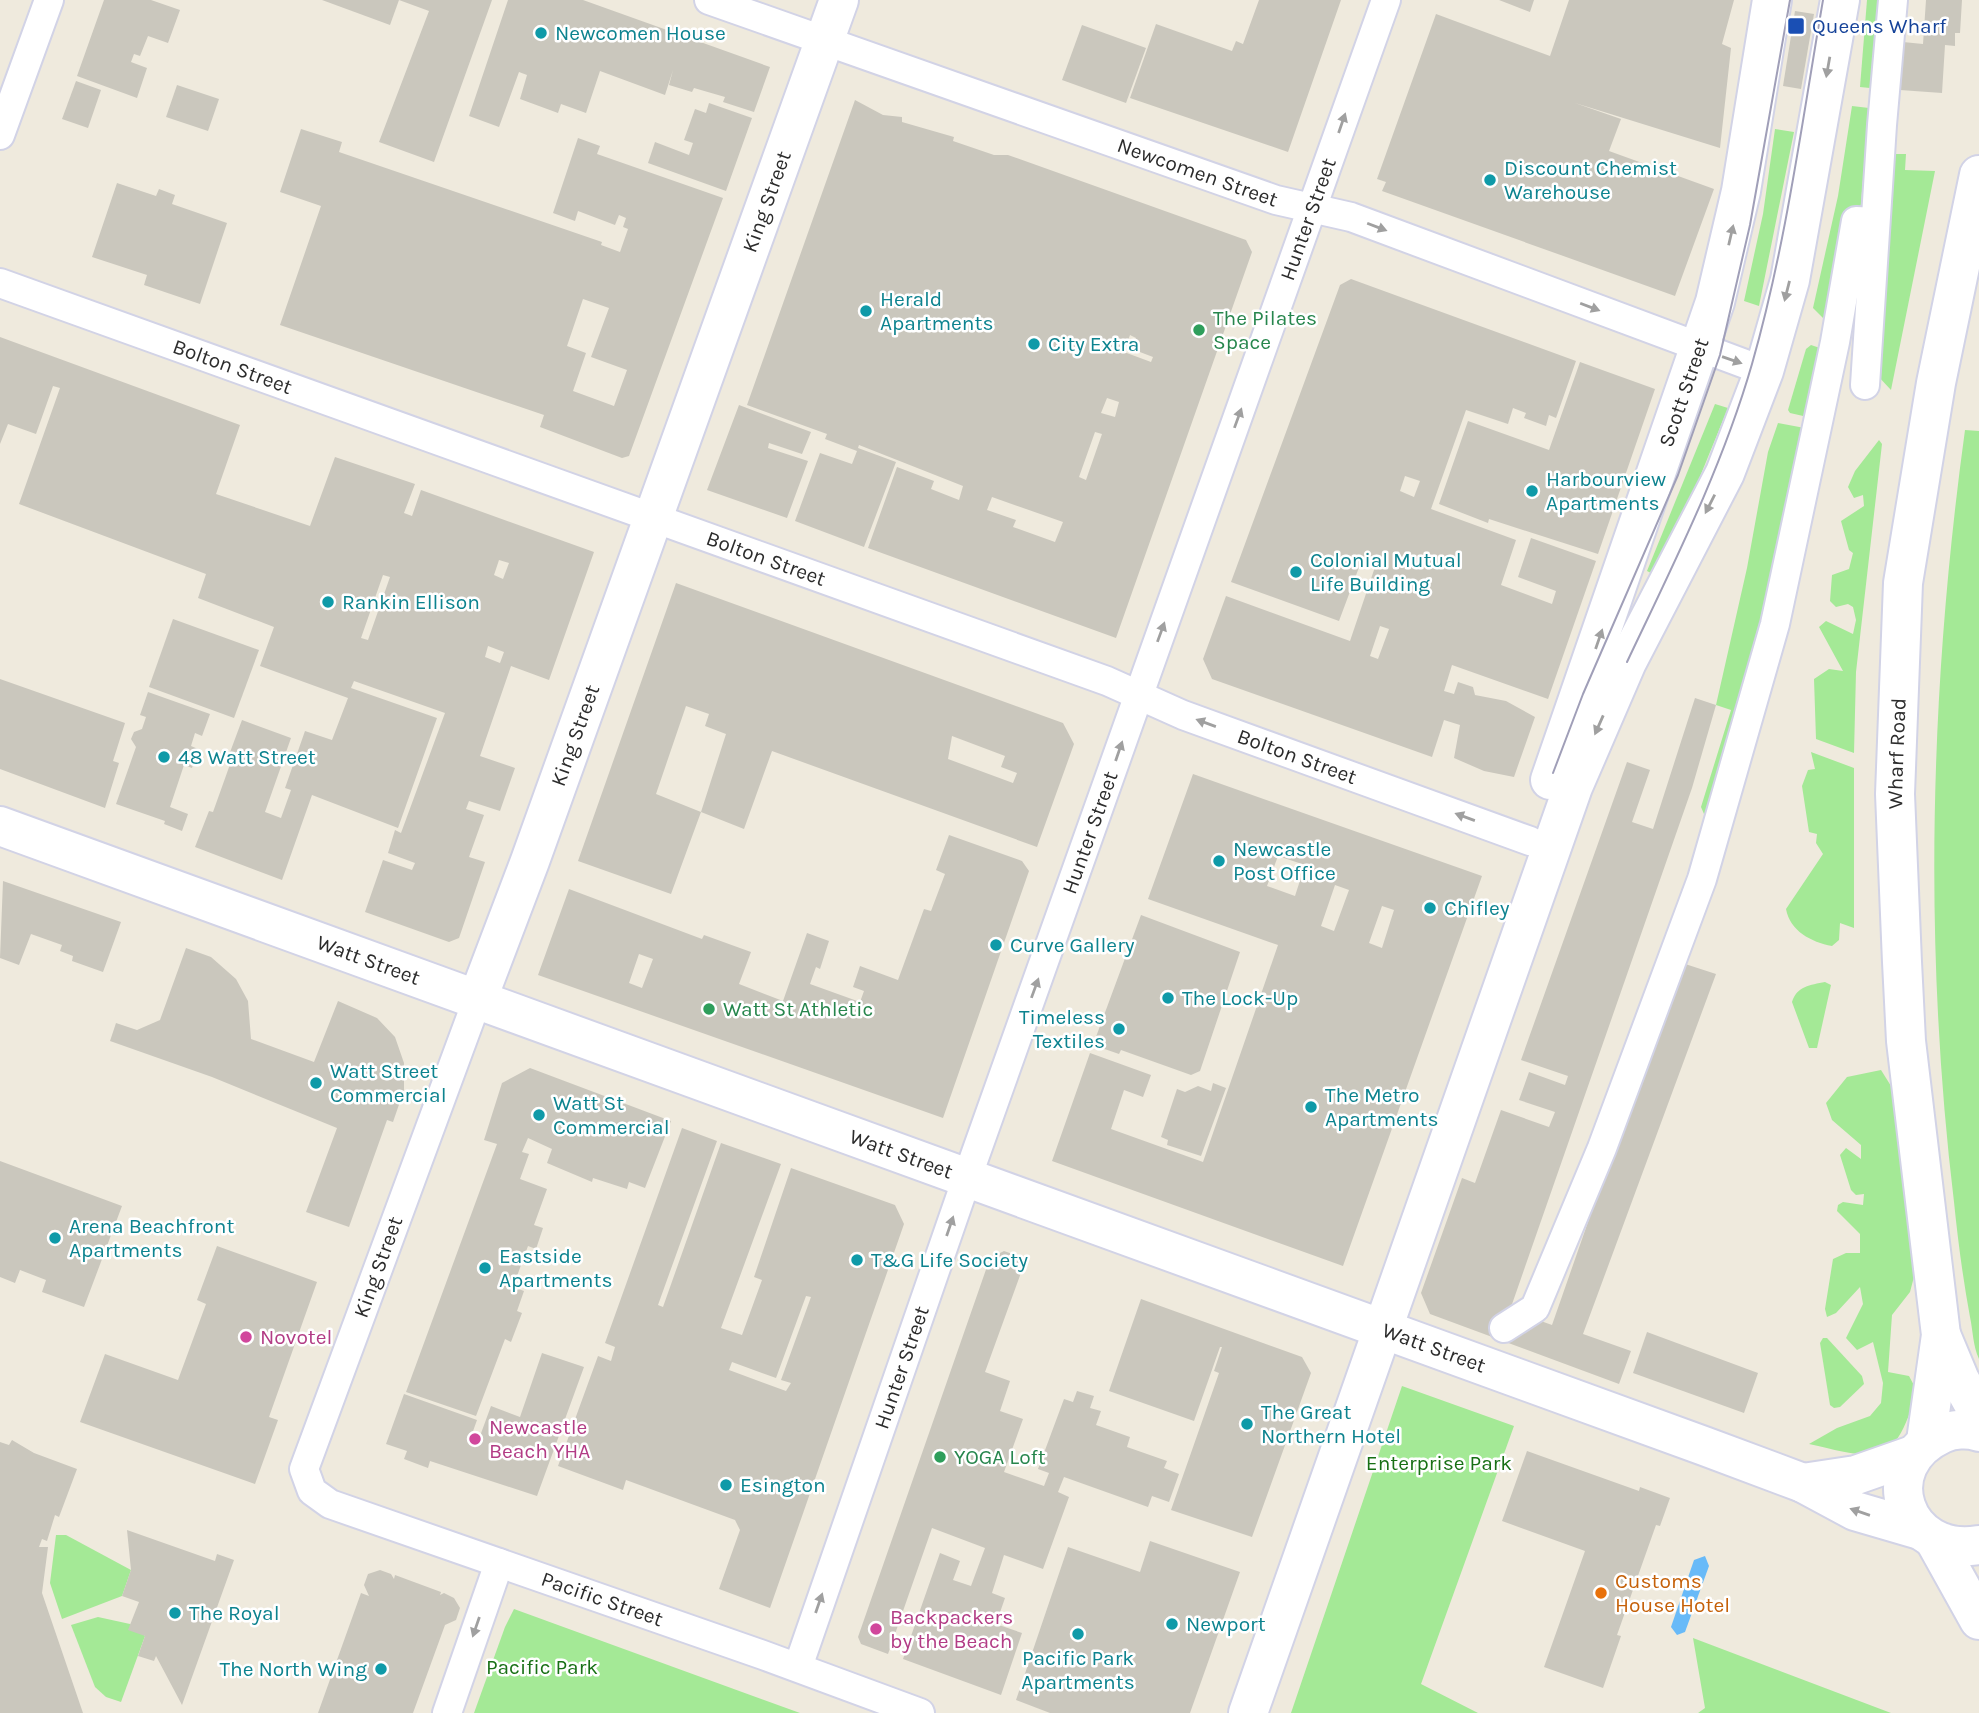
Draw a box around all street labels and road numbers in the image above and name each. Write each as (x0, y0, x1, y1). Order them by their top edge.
street label: Newcomen Street (1114, 133, 1281, 212)
street label: King Street (737, 148, 796, 256)
street label: Hunter Street (1275, 155, 1341, 284)
street label: Bolton Street (169, 334, 295, 399)
street label: Scott Street (1654, 335, 1714, 450)
street label: Bolton Street (703, 526, 829, 591)
street label: King Street (546, 681, 604, 789)
street label: Wharf Road (1883, 697, 1911, 809)
street label: Bolton Street (1234, 724, 1360, 789)
street label: Hunter Street (1057, 768, 1123, 897)
street label: Watt Street (313, 930, 423, 990)
street label: Watt Street (846, 1124, 956, 1184)
street label: King Street (349, 1213, 407, 1321)
street label: Hunter Street (869, 1303, 934, 1432)
street label: Watt Street (1379, 1318, 1489, 1378)
street label: Pacific Street (538, 1567, 666, 1631)

